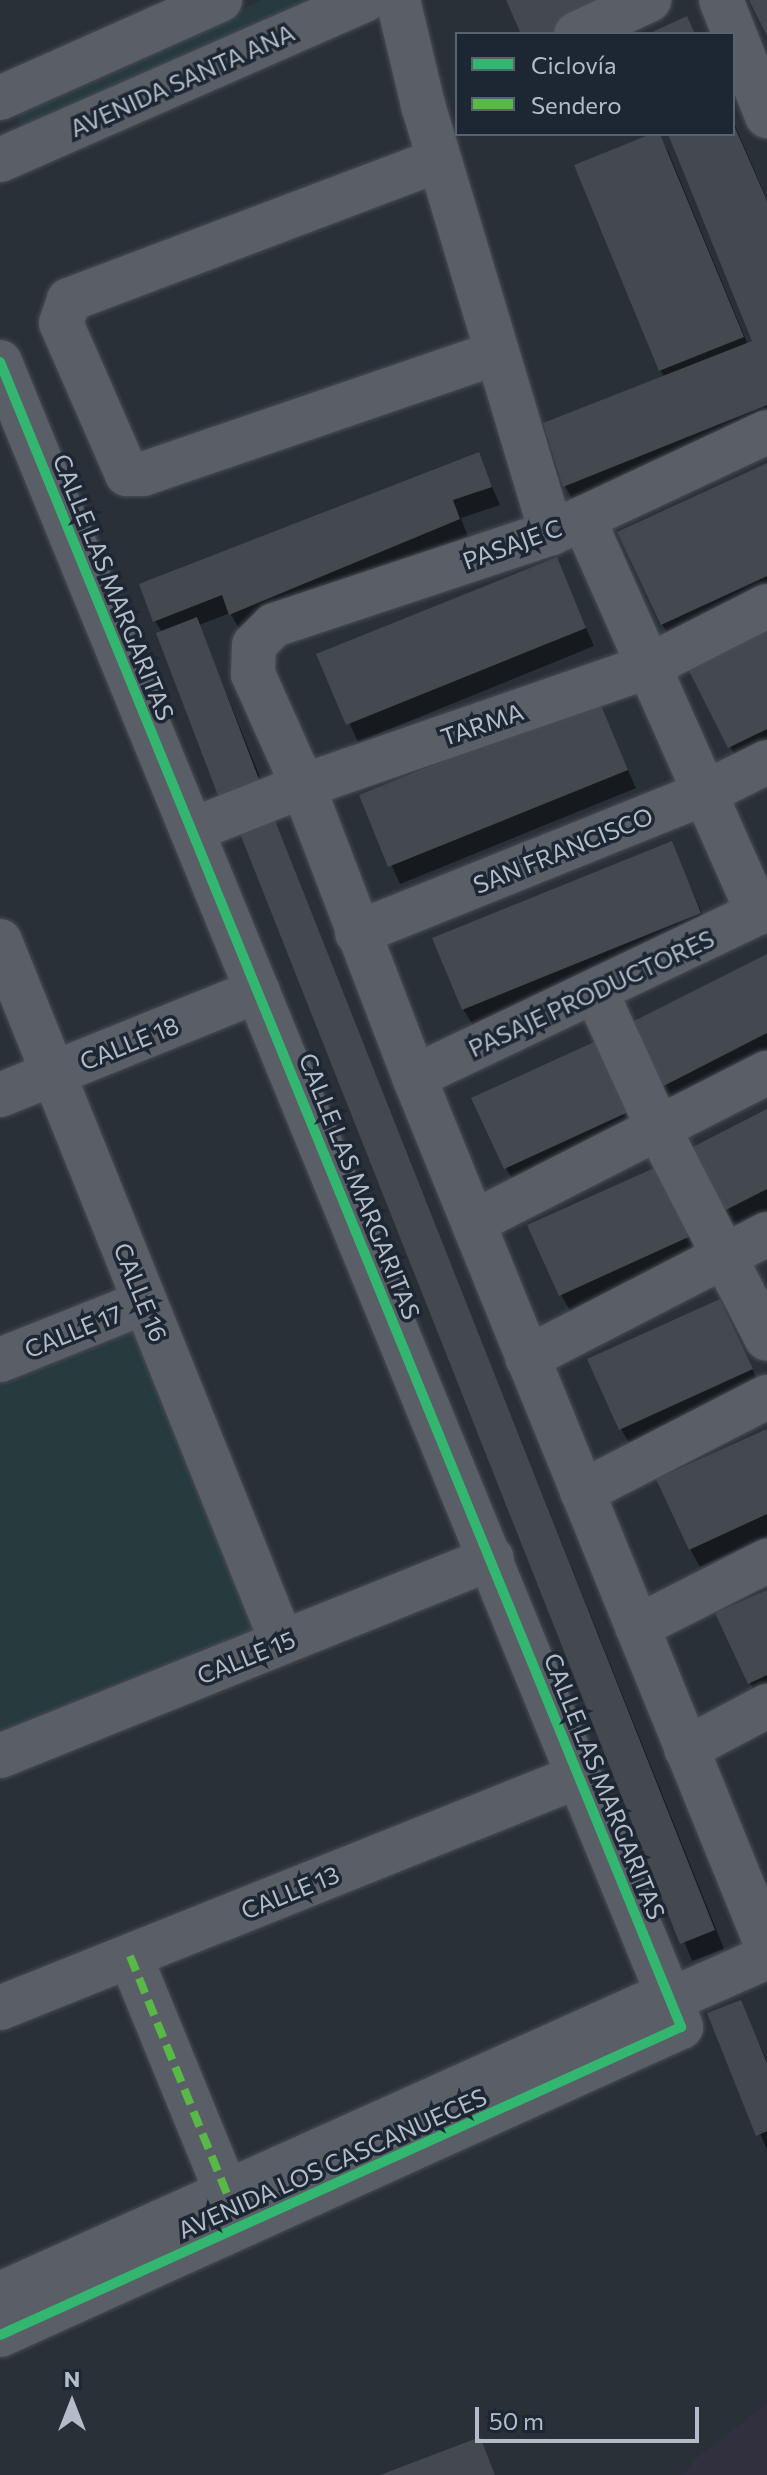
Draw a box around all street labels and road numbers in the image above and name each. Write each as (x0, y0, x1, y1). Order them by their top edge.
street label: AVENIDA SANTA ANA (65, 17, 299, 143)
street label: CALLE LAS MARGARITAS (47, 450, 181, 724)
street label: PASAJE C (459, 513, 565, 575)
street label: TARMA (437, 696, 527, 752)
street label: SAN FRANCISCO (469, 801, 657, 899)
street label: PASAJE PRODUCTORES (464, 923, 718, 1063)
street label: CALLE 18 (75, 1010, 183, 1076)
street label: CALLE LAS MARGARITAS (293, 1049, 427, 1323)
street label: CALLE 16 (108, 1238, 174, 1346)
street label: CALLE 17 (20, 1298, 126, 1364)
street label: CALLE 15 (193, 1624, 299, 1690)
street label: CALLE LAS MARGARITAS (538, 1649, 672, 1923)
street label: CALLE 13 (237, 1859, 343, 1925)
street label: AVENIDA LOS CASCANUECES (173, 2082, 491, 2244)

